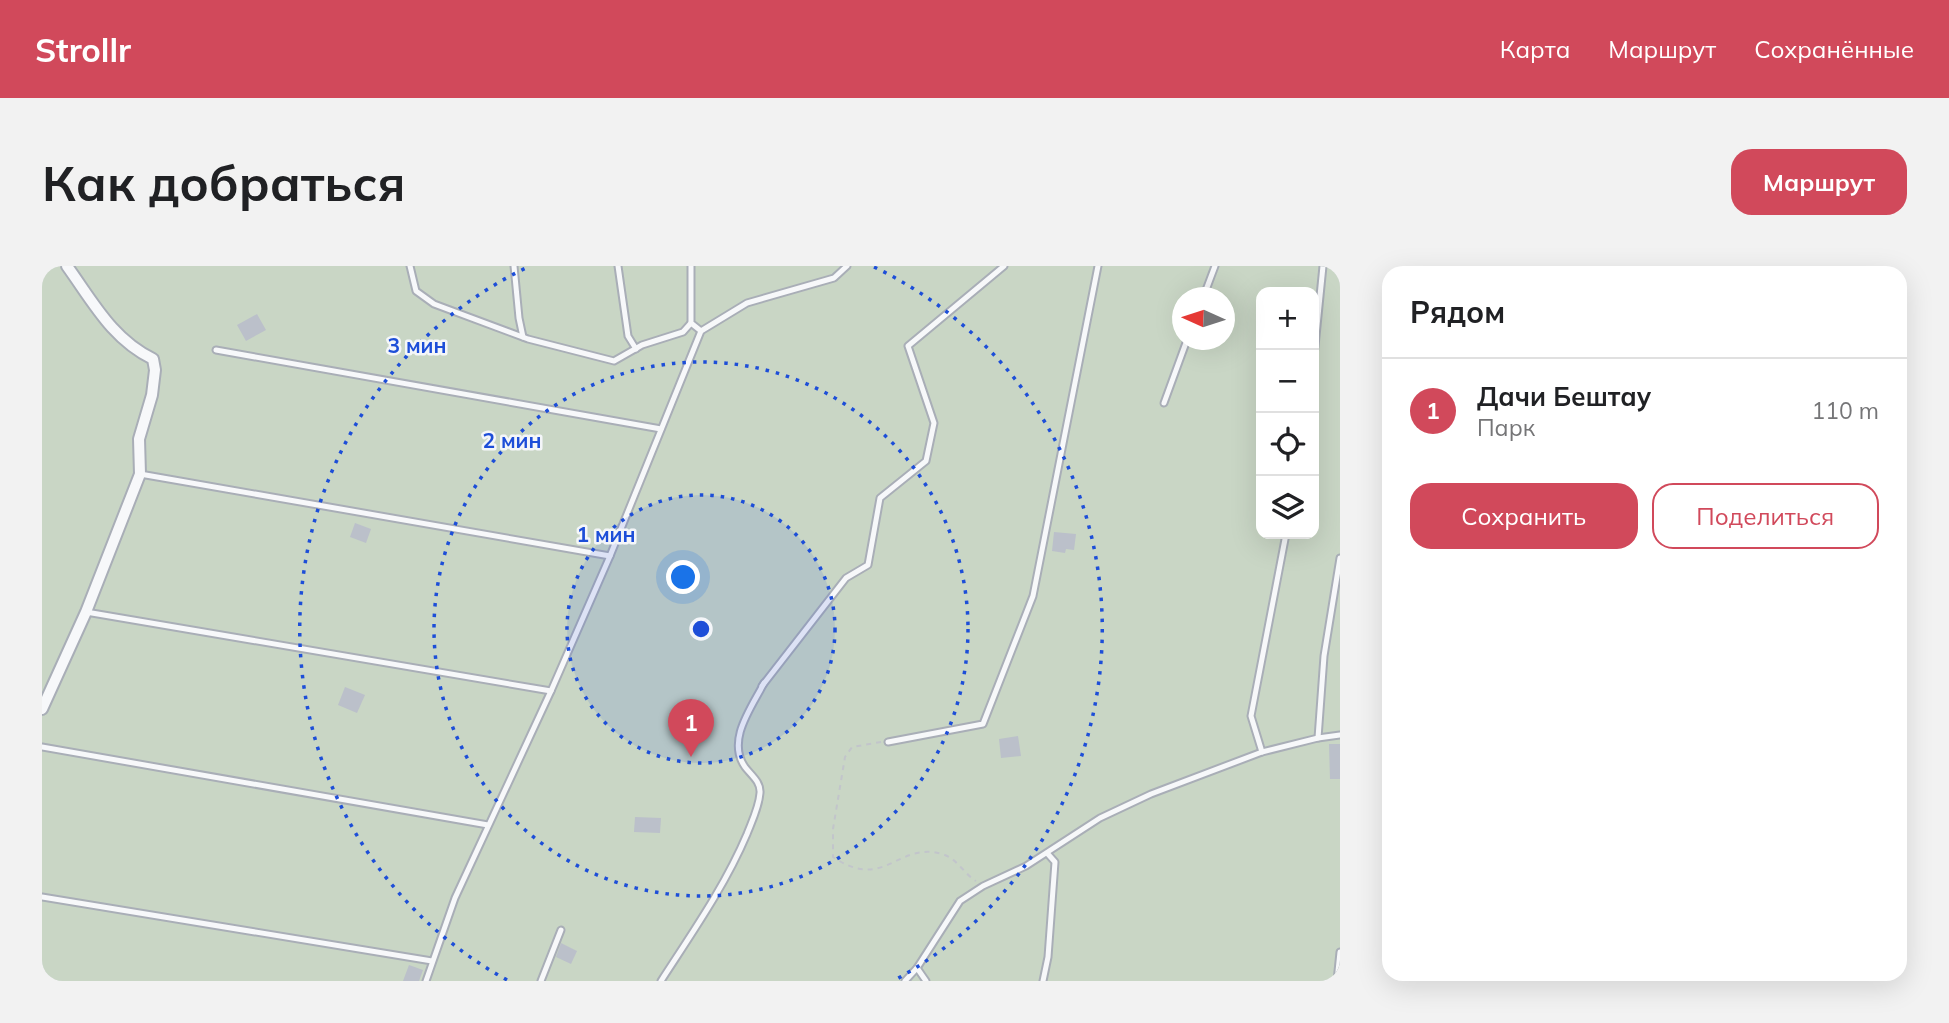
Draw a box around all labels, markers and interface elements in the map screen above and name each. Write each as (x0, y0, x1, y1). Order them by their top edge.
text: Strollr (35, 29, 131, 70)
text: Карта (1500, 34, 1570, 64)
text: Маршрут (1608, 34, 1716, 64)
text: Сохранённые (1754, 34, 1914, 64)
button: Маршрут (1731, 149, 1907, 215)
text: Как добраться (42, 152, 405, 213)
north arrow (1172, 287, 1235, 350)
map controls (1256, 287, 1319, 539)
button: + (1256, 287, 1319, 350)
text: Рядом (1410, 293, 1505, 331)
text: 3 мин (388, 332, 446, 358)
button: − (1256, 350, 1319, 413)
text: Дачи Бештау (1477, 380, 1651, 413)
text: 1 (1426, 396, 1440, 425)
text: 110 m (1811, 396, 1879, 425)
button: locate (1256, 413, 1319, 476)
text: Парк (1477, 413, 1535, 442)
text: 2 мин (483, 427, 541, 453)
button: layers (1256, 476, 1319, 539)
button: Сохранить (1410, 483, 1638, 549)
button: Поделиться (1652, 483, 1879, 549)
text: 1 мин (577, 521, 635, 547)
your location (666, 560, 700, 594)
centre of rings (689, 617, 713, 641)
pin: 1 (668, 699, 714, 757)

